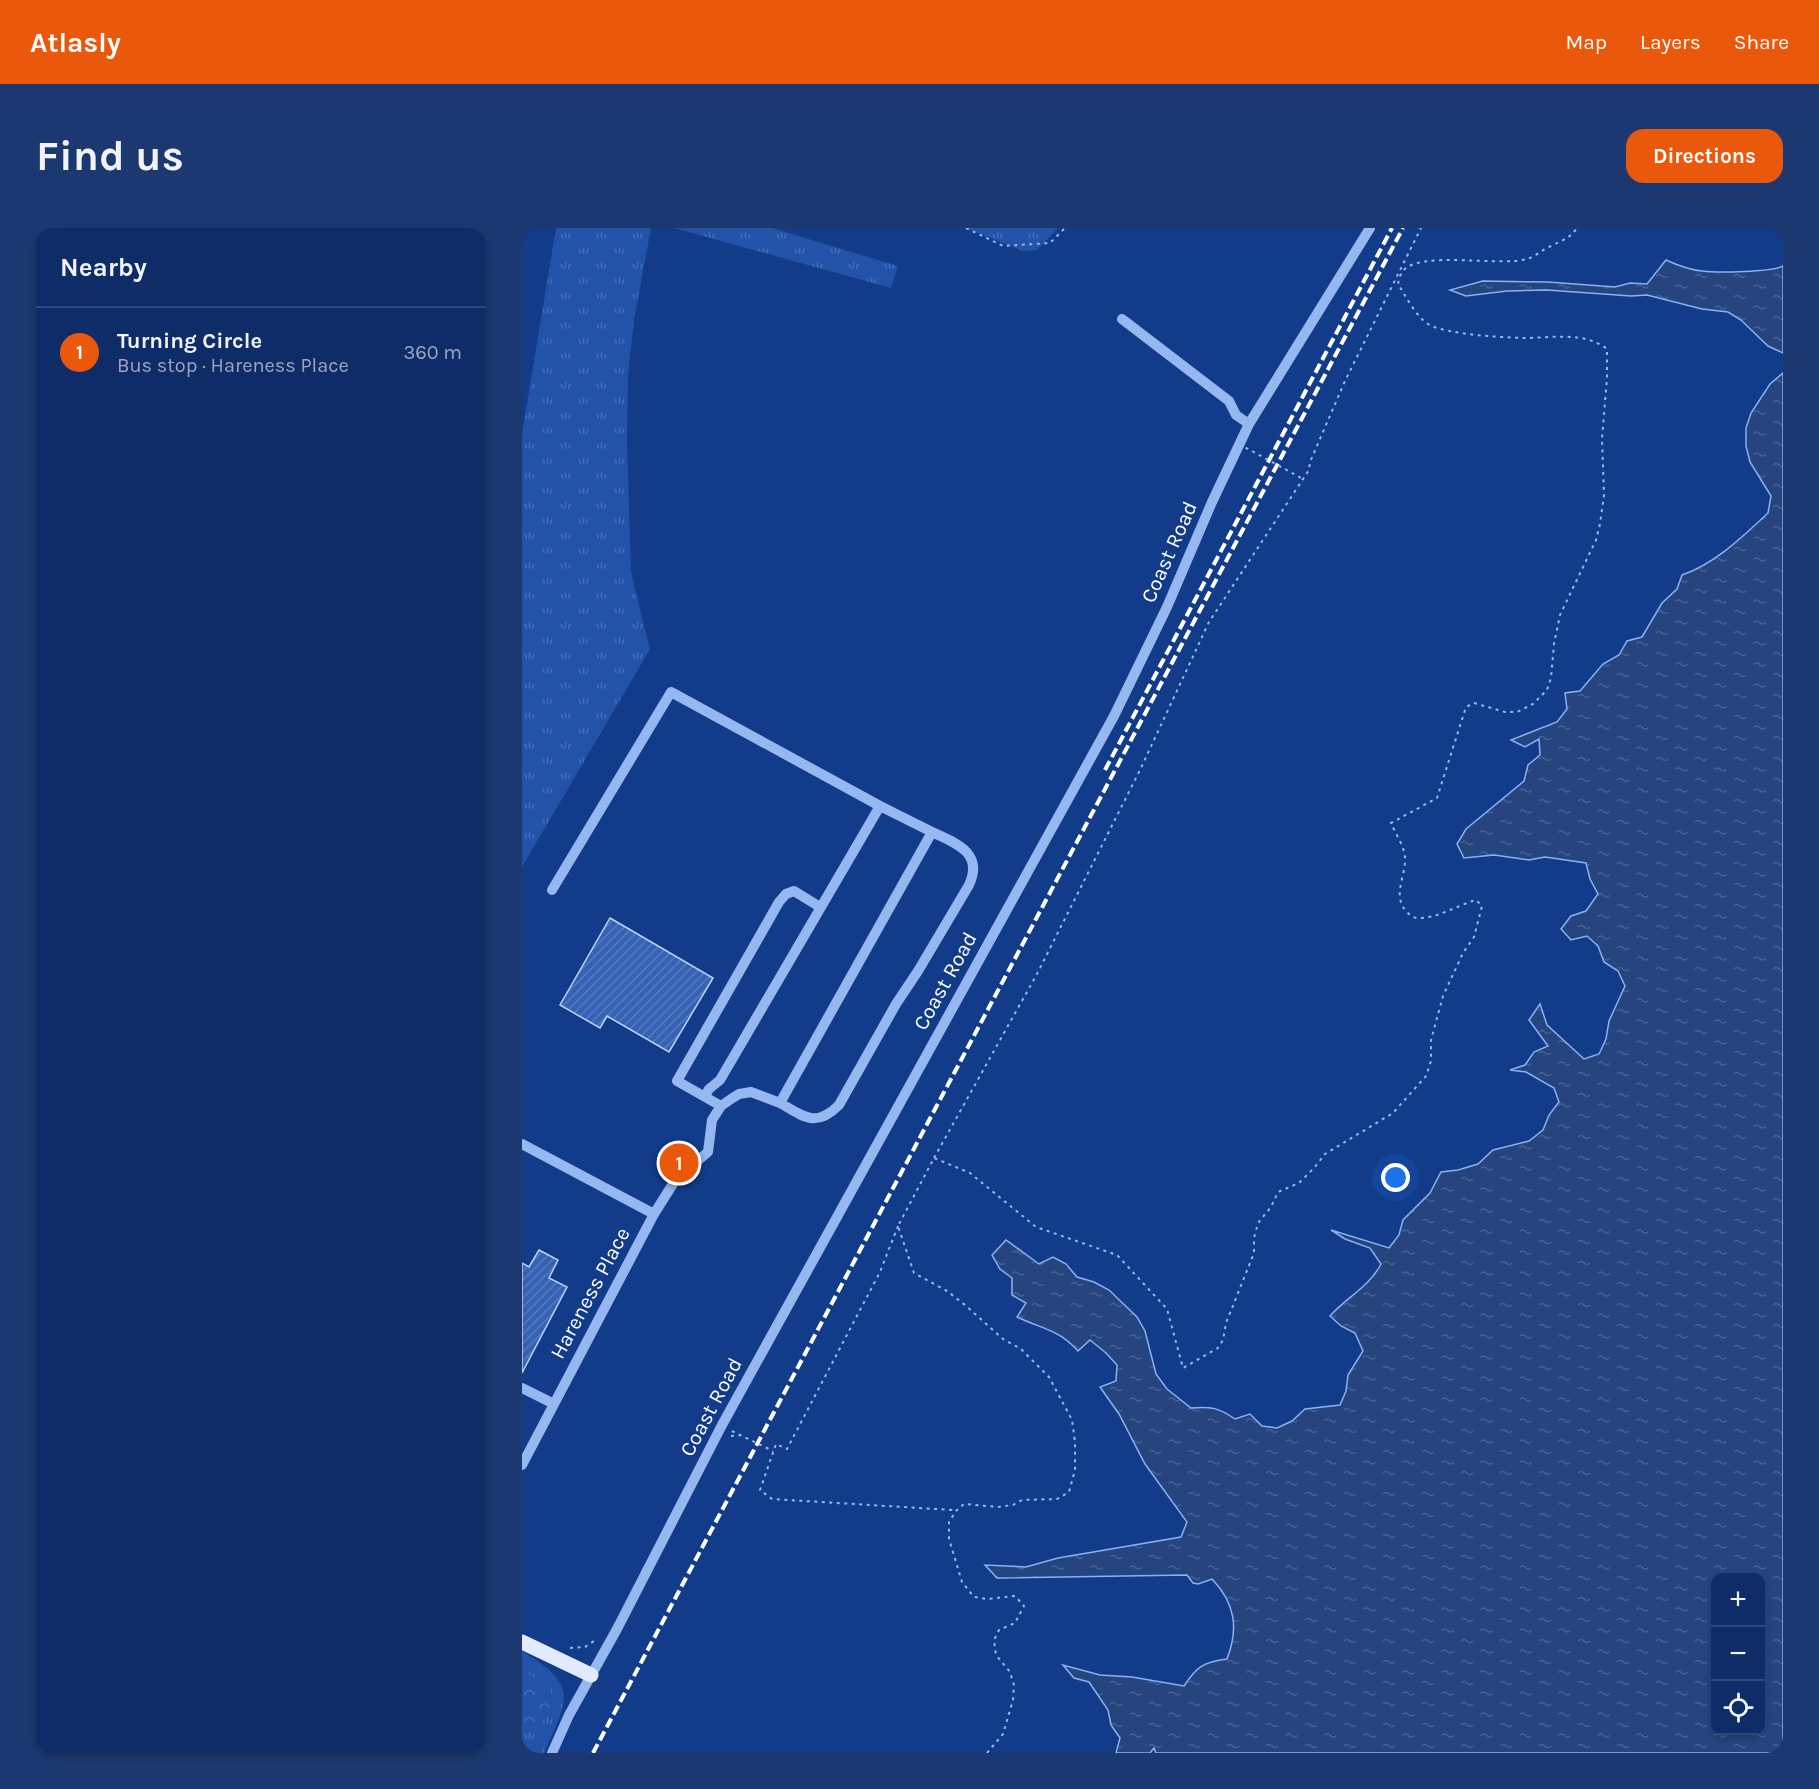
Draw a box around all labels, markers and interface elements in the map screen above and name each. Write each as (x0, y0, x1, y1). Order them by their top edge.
text: Atlasly (30, 26, 121, 59)
text: Map (1565, 30, 1607, 54)
text: Layers (1640, 30, 1701, 54)
text: Share (1734, 30, 1789, 54)
button: Directions (1626, 129, 1783, 183)
text: Find us (36, 131, 184, 181)
text: Nearby (60, 252, 147, 283)
text: Turning Circle (117, 328, 262, 354)
text: 1 (76, 341, 83, 364)
text: 360 m (403, 341, 462, 364)
text: Bus stop · Hareness Place (117, 354, 349, 377)
street label: Coast Road (1136, 498, 1202, 606)
street label: Coast Road (908, 928, 982, 1034)
pin: 1 (660, 1140, 698, 1186)
your location (1381, 1163, 1410, 1192)
street label: Hareness Place (545, 1223, 635, 1363)
street label: Coast Road (675, 1354, 747, 1460)
map controls (1711, 1573, 1765, 1735)
button: + (1711, 1573, 1765, 1627)
button: − (1711, 1627, 1765, 1681)
button: locate (1711, 1681, 1765, 1735)

